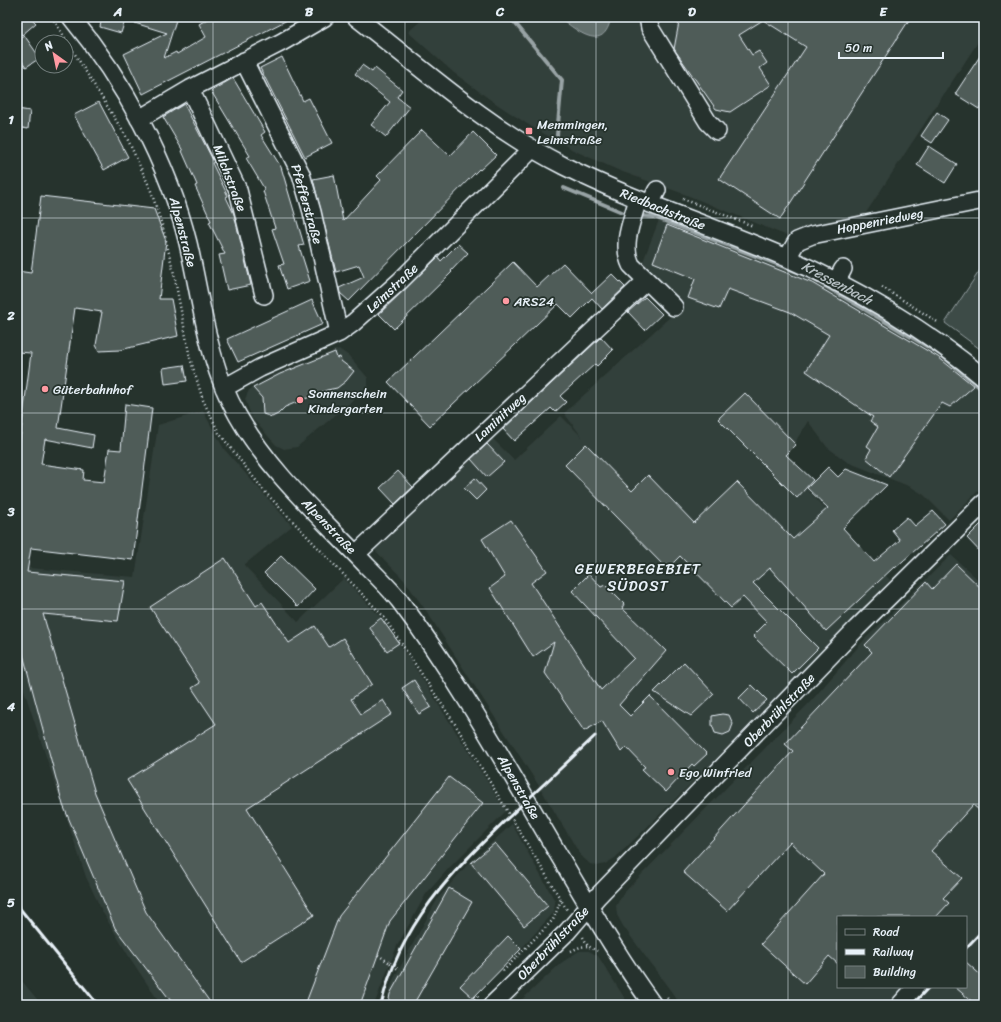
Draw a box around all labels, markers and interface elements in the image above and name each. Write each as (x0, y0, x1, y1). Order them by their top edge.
text: A (113, 0, 122, 23)
text: B (305, 0, 314, 23)
text: C (495, 0, 505, 23)
text: D (688, 0, 696, 23)
text: E (879, 0, 888, 23)
north arrow (34, 34, 74, 74)
scale bar (839, 34, 943, 60)
text: N (40, 36, 58, 57)
text: 50 m (845, 37, 872, 59)
text: 1 (8, 108, 14, 131)
place label: Memmingen, Leimstraße (537, 113, 608, 151)
marker: Memmingen, Leimstraße (524, 126, 534, 136)
street label: Milchstraße (207, 141, 253, 215)
street label: Pfefferstraße (285, 161, 329, 247)
street label: Riedbachstraße (617, 181, 710, 237)
street label: Alpenstraße (162, 193, 203, 270)
street label: Hoppenriedweg (835, 201, 926, 241)
water label: Kressenbach (797, 254, 878, 313)
street label: Leimstraße (360, 257, 424, 319)
place label: ARS24 (513, 290, 554, 313)
marker: ARS24 (501, 296, 511, 306)
text: 2 (6, 304, 15, 327)
place label: Güterbahnhof (53, 378, 134, 401)
place label: Sonnenschein Kindergarten (308, 382, 387, 420)
marker: Güterbahnhof (40, 384, 50, 394)
street label: Laminitweg (469, 386, 532, 447)
marker: Sonnenschein Kindergarten (295, 395, 305, 405)
street label: Alpenstraße (295, 492, 362, 560)
text: 3 (6, 500, 15, 523)
district label: GEWERBEGEBIET SÜDOST (575, 556, 702, 599)
street label: Oberbrühlstraße (737, 667, 821, 753)
text: 4 (6, 695, 16, 718)
street label: Alpenstraße (491, 749, 547, 824)
place label: Ego Winfried (679, 761, 753, 784)
marker: Ego Winfried (666, 767, 676, 777)
text: 5 (7, 891, 15, 914)
street label: Oberbrühlstraße (511, 900, 595, 986)
legend (837, 916, 967, 988)
text: Road (873, 921, 900, 943)
text: Railway (873, 941, 914, 963)
text: Building (873, 961, 916, 983)

